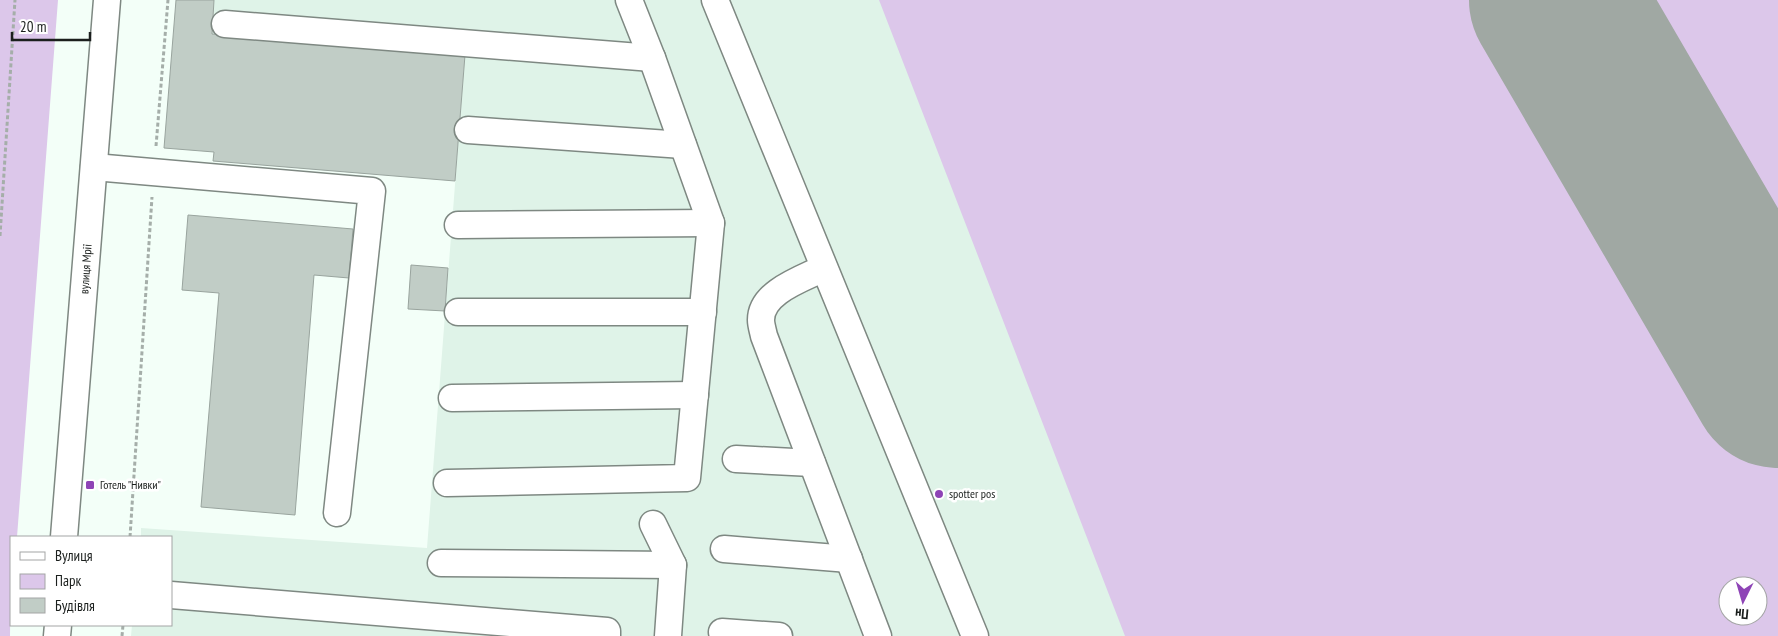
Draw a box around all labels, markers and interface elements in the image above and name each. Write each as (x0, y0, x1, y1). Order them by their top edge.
scale bar (12, 10, 90, 42)
text: 20 m (20, 17, 46, 36)
street label: вулиця Мрії (76, 243, 95, 294)
place label: Готель "Нивки" (100, 477, 161, 492)
marker: Готель "Нивки" (84, 479, 96, 491)
place label: spotter pos (949, 486, 995, 501)
marker: spotter pos (933, 488, 945, 500)
legend (10, 536, 172, 626)
text: Вулиця (55, 546, 93, 565)
text: Парк (55, 571, 81, 590)
north arrow (1718, 576, 1768, 626)
text: Будівля (55, 596, 95, 615)
text: Пн (1734, 604, 1749, 624)

